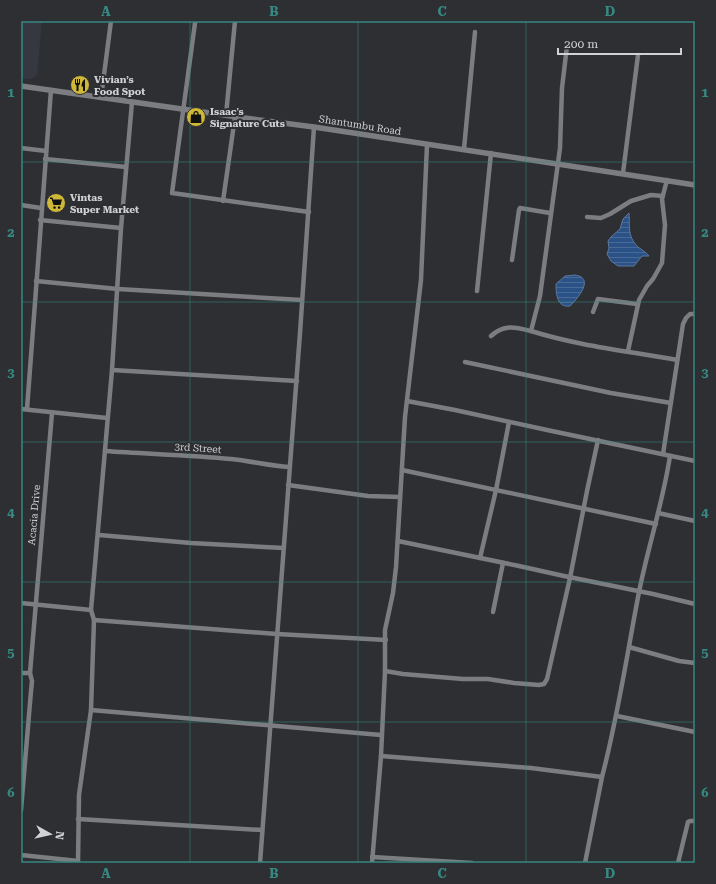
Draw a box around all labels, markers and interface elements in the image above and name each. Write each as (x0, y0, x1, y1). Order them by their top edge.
text: A (101, 4, 111, 19)
text: B (269, 4, 279, 19)
text: C (437, 4, 447, 19)
text: D (605, 4, 615, 19)
scale bar (558, 30, 681, 56)
text: 200 m (564, 37, 598, 51)
restaurant icon: Vivian’s Food Spot (69, 74, 91, 96)
place label: Vivian’s Food Spot (94, 74, 145, 97)
text: 1 (7, 85, 15, 100)
text: 1 (701, 85, 709, 100)
shop icon: Isaac's Signature Cuts (185, 106, 207, 128)
place label: Isaac's Signature Cuts (210, 106, 285, 129)
street label: Shantumbu Road (318, 113, 403, 137)
supermarket icon: Vintas Super Market (45, 192, 67, 214)
place label: Vintas Super Market (70, 192, 139, 215)
text: 2 (7, 225, 15, 240)
text: 2 (701, 225, 709, 240)
text: 3 (7, 365, 15, 380)
text: 3 (701, 365, 709, 380)
street label: 3rd Street (174, 441, 222, 455)
street label: Acacia Drive (26, 484, 42, 546)
text: 4 (7, 505, 15, 520)
text: 4 (701, 505, 709, 520)
text: 5 (7, 645, 15, 660)
text: 5 (701, 645, 709, 660)
text: 6 (7, 785, 15, 800)
text: 6 (701, 785, 709, 800)
north arrow (30, 814, 70, 854)
text: N (52, 830, 66, 841)
text: A (101, 866, 111, 881)
text: B (269, 866, 279, 881)
text: C (437, 866, 447, 881)
text: D (605, 866, 615, 881)

